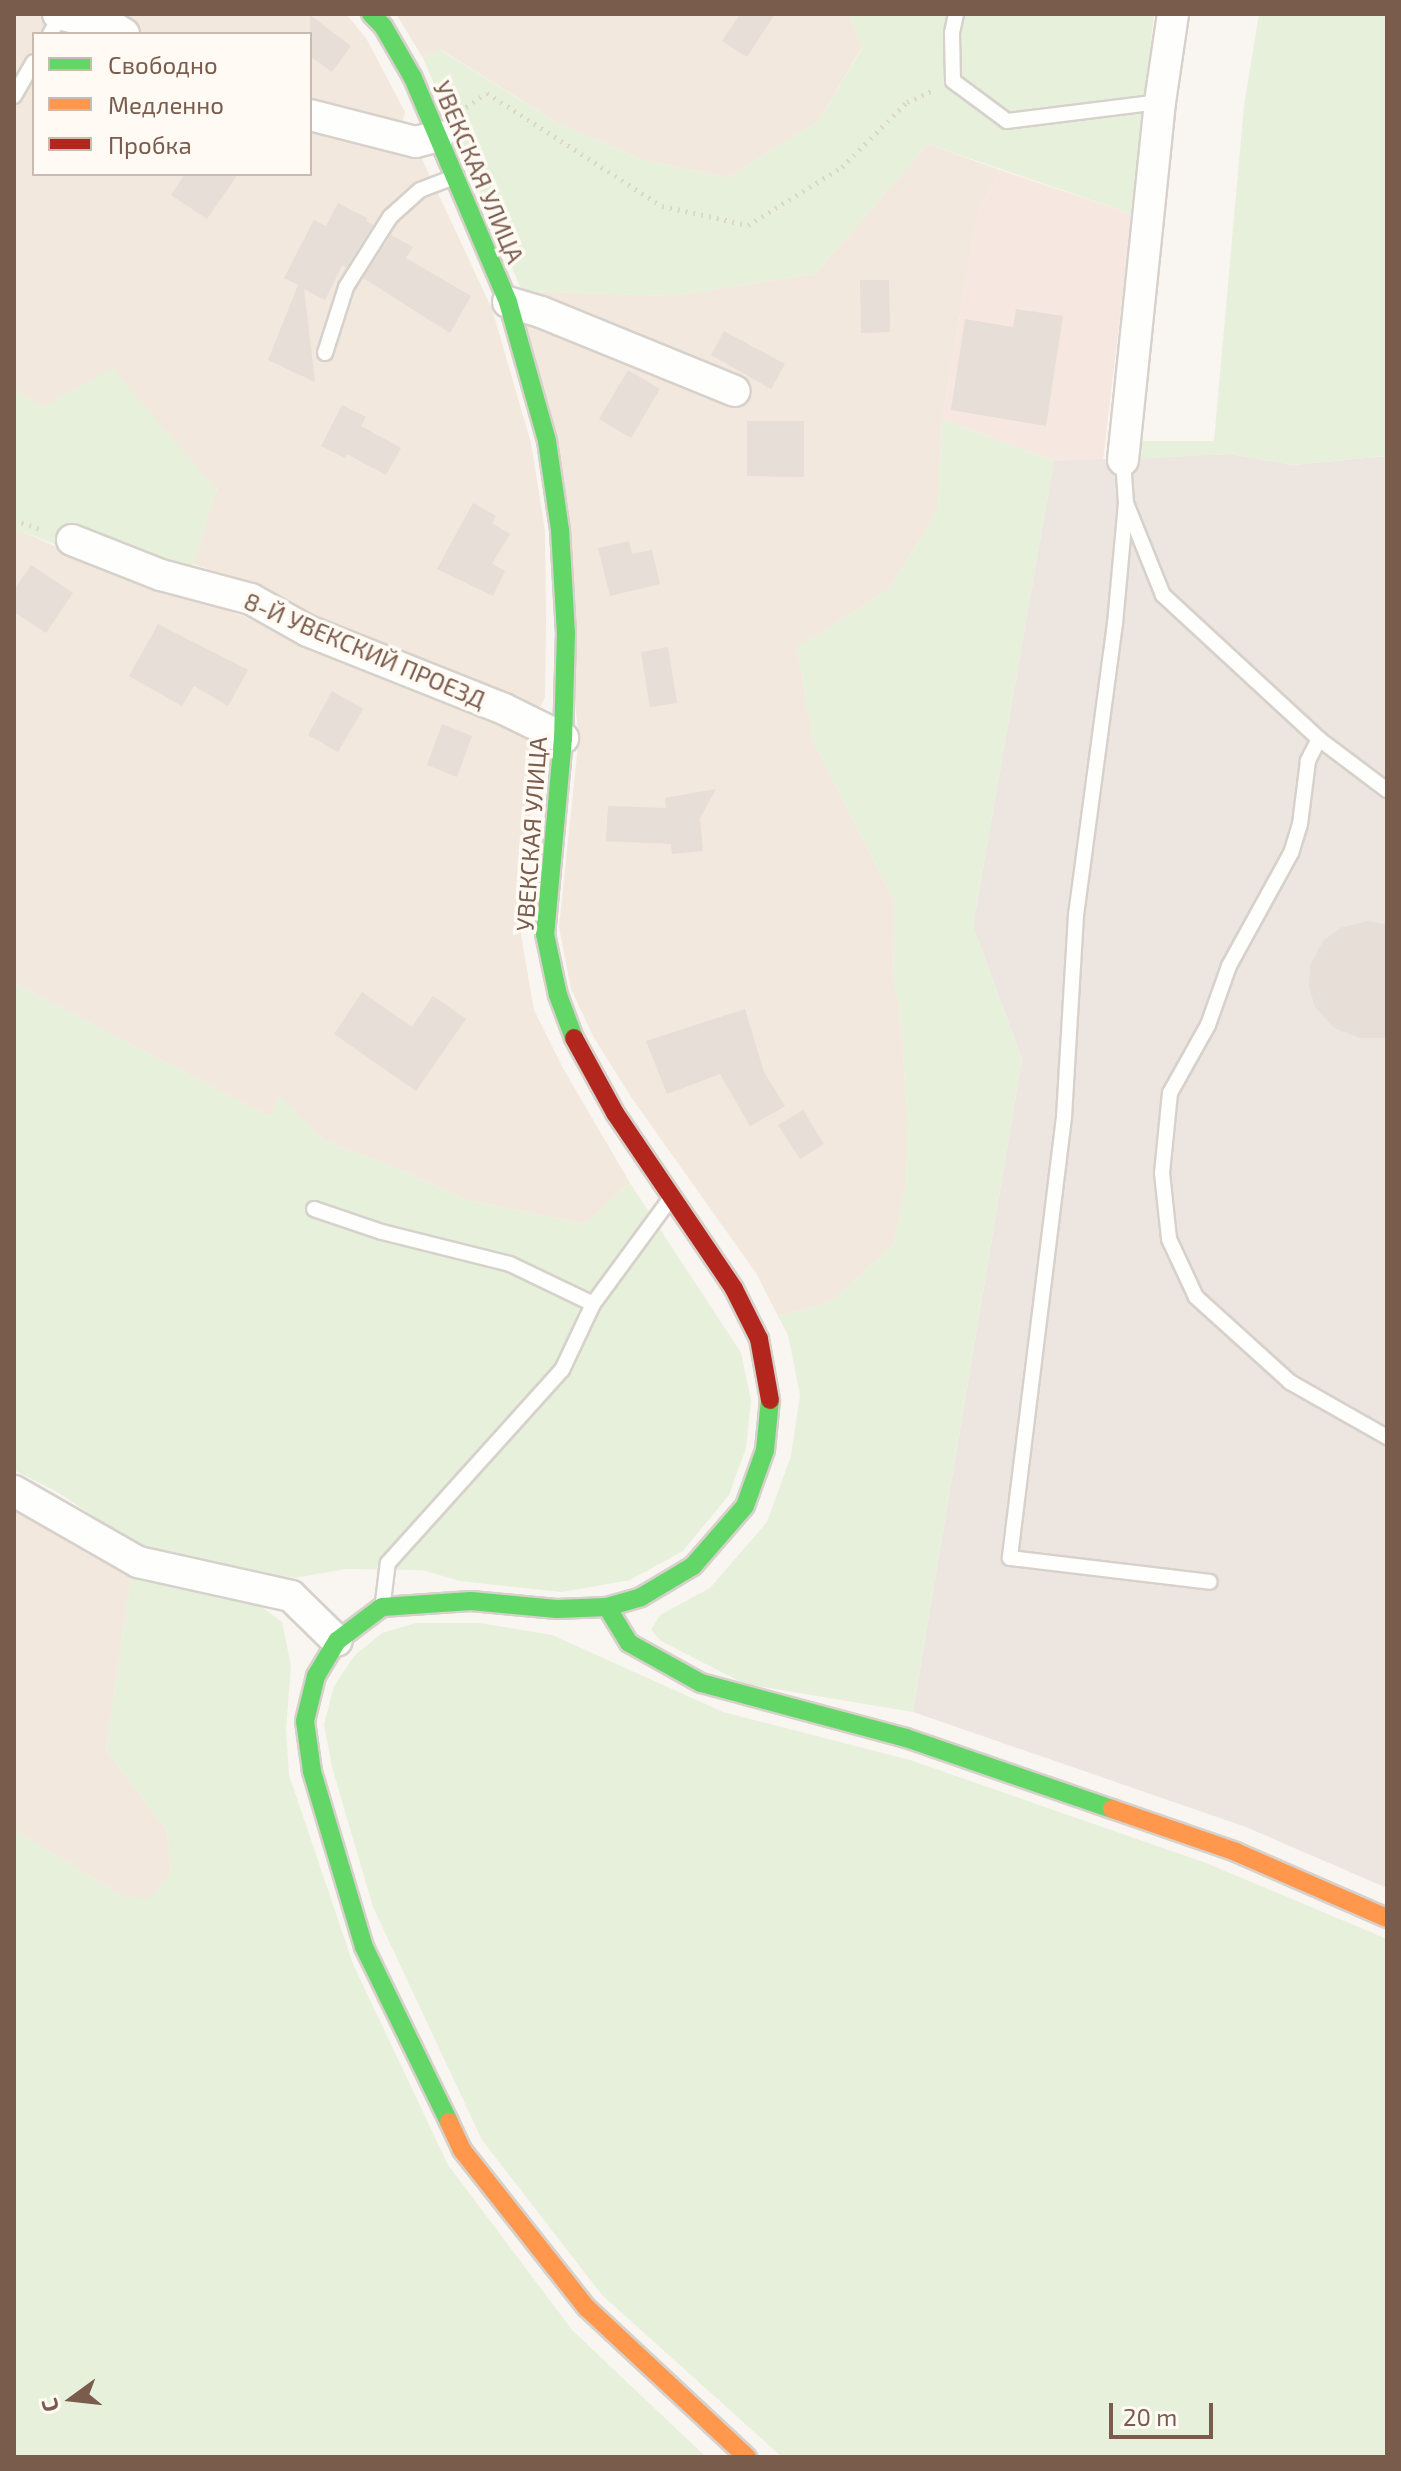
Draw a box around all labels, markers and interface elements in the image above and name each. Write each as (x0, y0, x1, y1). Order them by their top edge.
legend (32, 32, 312, 176)
text: Свободно (108, 50, 218, 79)
street label: УВЕКСКАЯ УЛИЦА (428, 77, 530, 267)
text: Медленно (108, 90, 224, 119)
text: Пробка (108, 130, 192, 159)
street label: 8-Й УВЕКСКИЙ ПРОЕЗД (240, 586, 490, 714)
street label: УВЕКСКАЯ УЛИЦА (510, 736, 552, 932)
north arrow (32, 2359, 112, 2439)
scale bar (1113, 2387, 1217, 2437)
text: С (35, 2396, 63, 2415)
text: 20 m (1123, 2402, 1177, 2431)

